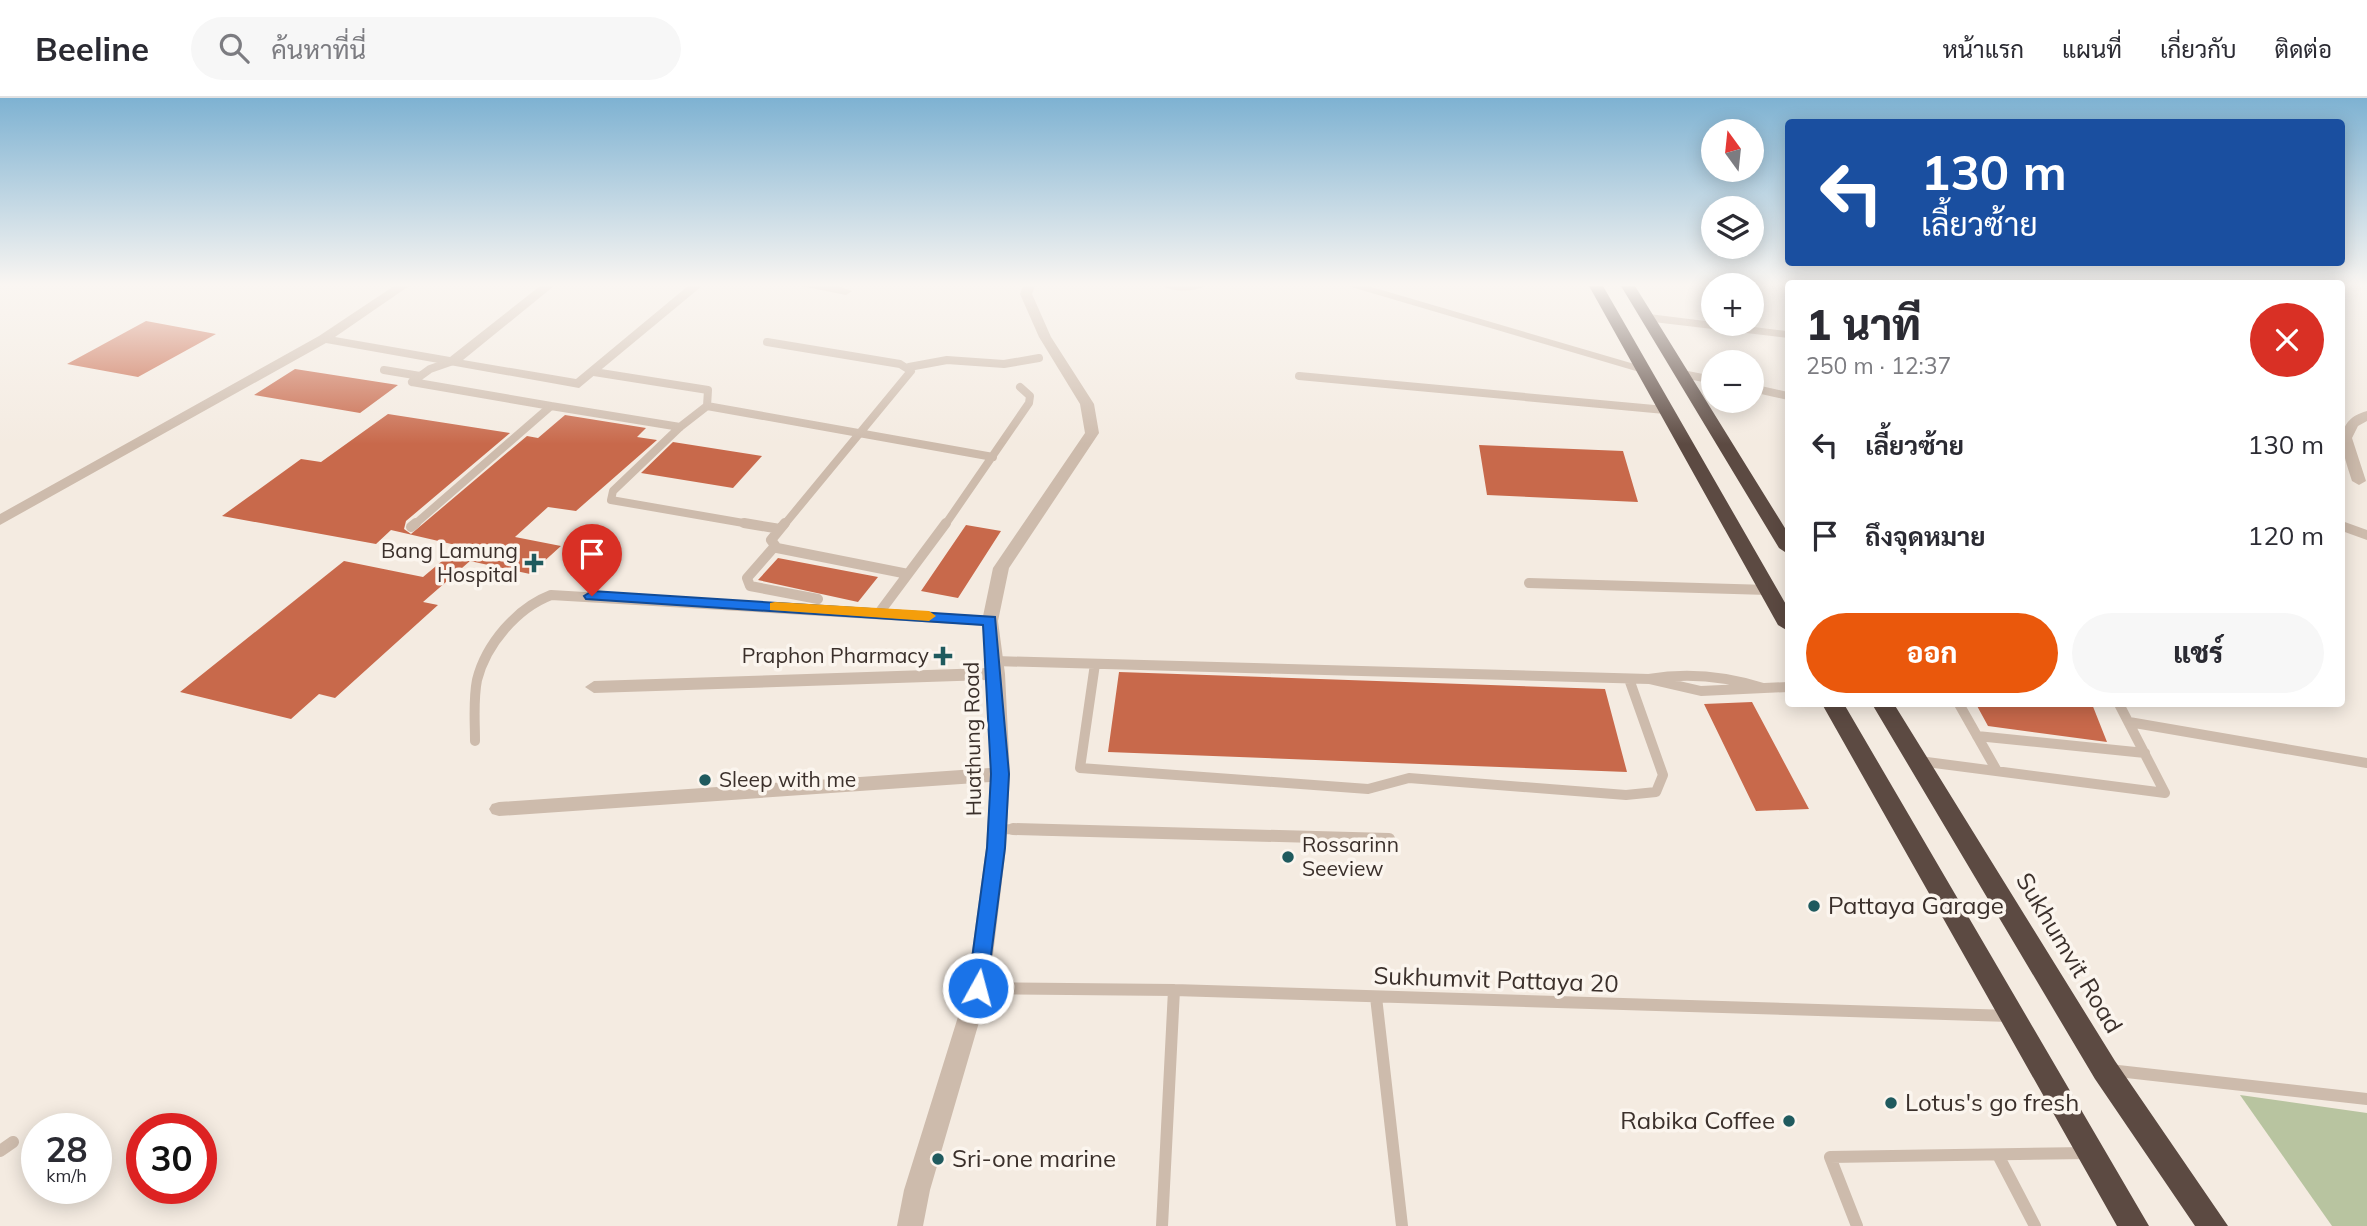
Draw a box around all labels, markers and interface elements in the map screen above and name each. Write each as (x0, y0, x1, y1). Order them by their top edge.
search box (191, 17, 681, 80)
text: Beeline (35, 28, 149, 69)
icon: search (215, 29, 253, 67)
text: ค้นหาที่นี่ (271, 33, 366, 66)
text: หน้าแรก (1943, 34, 2024, 64)
text: แผนที่ (2062, 34, 2122, 64)
text: เกี่ยวกับ (2160, 34, 2237, 64)
text: ติดต่อ (2275, 34, 2332, 64)
north arrow (1701, 119, 1764, 182)
map controls (1701, 119, 1764, 413)
text: 130 m (1921, 141, 2067, 202)
icon: left (1806, 147, 1897, 238)
button: layers (1701, 196, 1764, 259)
text: เลี้ยวซ้าย (1921, 204, 2038, 244)
button: + (1701, 273, 1764, 336)
text: 1 นาที (1806, 298, 1921, 351)
button: close (2250, 303, 2324, 377)
button: − (1701, 350, 1764, 413)
text: 250 m · 12:37 (1806, 351, 1951, 380)
icon: left (1806, 426, 1844, 464)
text: 130 m (2248, 428, 2324, 461)
text: เลี้ยวซ้าย (1865, 429, 1964, 462)
icon: arrive (1806, 517, 1844, 555)
text: 120 m (2248, 519, 2324, 552)
text: ถึงจุดหมาย (1865, 520, 1986, 553)
pin (562, 524, 622, 596)
icon: arrive (573, 535, 611, 573)
place label: Bang Lamung Hospital (381, 537, 518, 587)
marker: Bang Lamung Hospital (524, 553, 544, 573)
button: ออก (1806, 613, 2058, 693)
button: แชร์ (2072, 613, 2324, 693)
place label: Praphon Pharmacy (742, 642, 929, 668)
marker: Praphon Pharmacy (935, 648, 951, 664)
street label: Huathung Road (958, 662, 986, 816)
place label: Sleep with me (719, 766, 856, 792)
marker: Sleep with me (697, 772, 713, 788)
place label: Rossarinn Seeview (1302, 831, 1399, 881)
marker: Rossarinn Seeview (1280, 849, 1296, 865)
street label: Sukhumvit Road (2010, 867, 2130, 1038)
place label: Pattaya Garage (1828, 890, 2004, 920)
marker: Pattaya Garage (1806, 898, 1822, 914)
position arrow (941, 951, 1015, 1025)
street label: Sukhumvit Pattaya 20 (1373, 960, 1619, 998)
place label: Lotus's go fresh (1905, 1087, 2079, 1117)
marker: Lotus's go fresh (1883, 1095, 1899, 1111)
place label: Rabika Coffee (1620, 1105, 1775, 1135)
speed limit sign: 30 (126, 1113, 217, 1204)
marker: Rabika Coffee (1781, 1113, 1797, 1129)
text: 28 (45, 1127, 88, 1171)
place label: Sri-one marine (952, 1143, 1116, 1173)
marker: Sri-one marine (930, 1151, 946, 1167)
text: km/h (46, 1164, 87, 1187)

